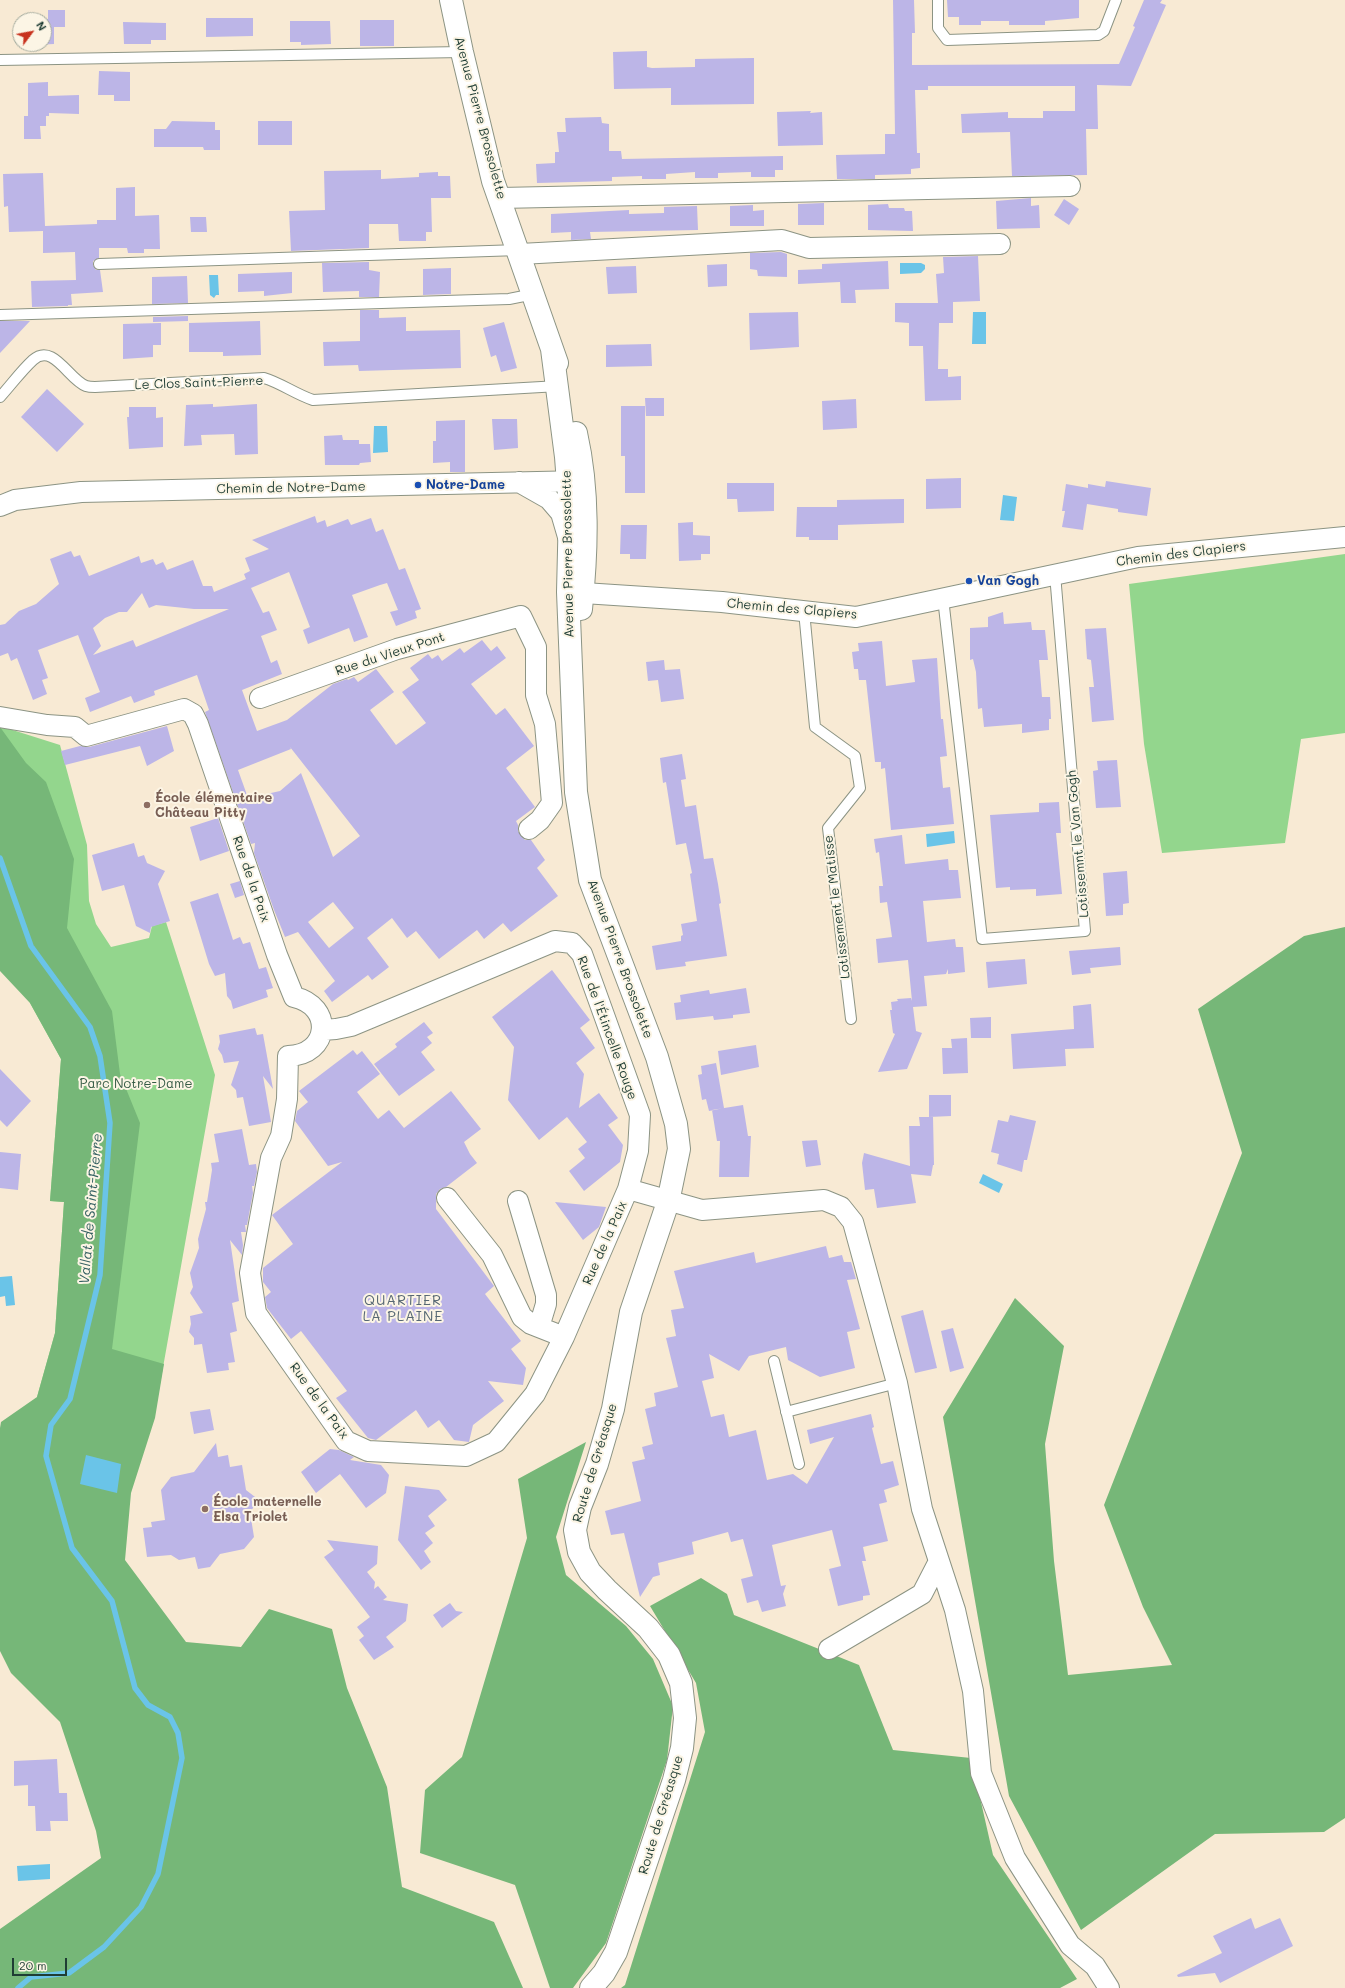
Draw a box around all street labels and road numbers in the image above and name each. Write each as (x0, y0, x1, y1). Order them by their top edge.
street label: Avenue Pierre Brossolette (451, 35, 509, 201)
street label: Le Clos Saint-Pierre (134, 373, 264, 393)
street label: Avenue Pierre Brossolette (559, 470, 577, 638)
street label: Chemin de Notre-Dame (216, 479, 366, 497)
street label: Chemin des Clapiers (1115, 538, 1247, 570)
street label: Chemin des Clapiers (726, 596, 858, 622)
street label: Rue du Vieux Pont (333, 629, 447, 679)
street label: Lotissemnt le Van Gogh (1064, 770, 1092, 918)
street label: Rue de la Paix (229, 834, 273, 924)
street label: Lotissement le Matisse (820, 834, 854, 980)
street label: Avenue Pierre Brossolette (584, 877, 656, 1041)
street label: Rue de l'Étincelle Rouge (574, 954, 640, 1102)
street label: Rue de la Paix (580, 1199, 630, 1287)
street label: Rue de la Paix (286, 1360, 352, 1442)
street label: Route de Gréasque (569, 1402, 621, 1524)
street label: Route de Gréasque (635, 1754, 687, 1876)

